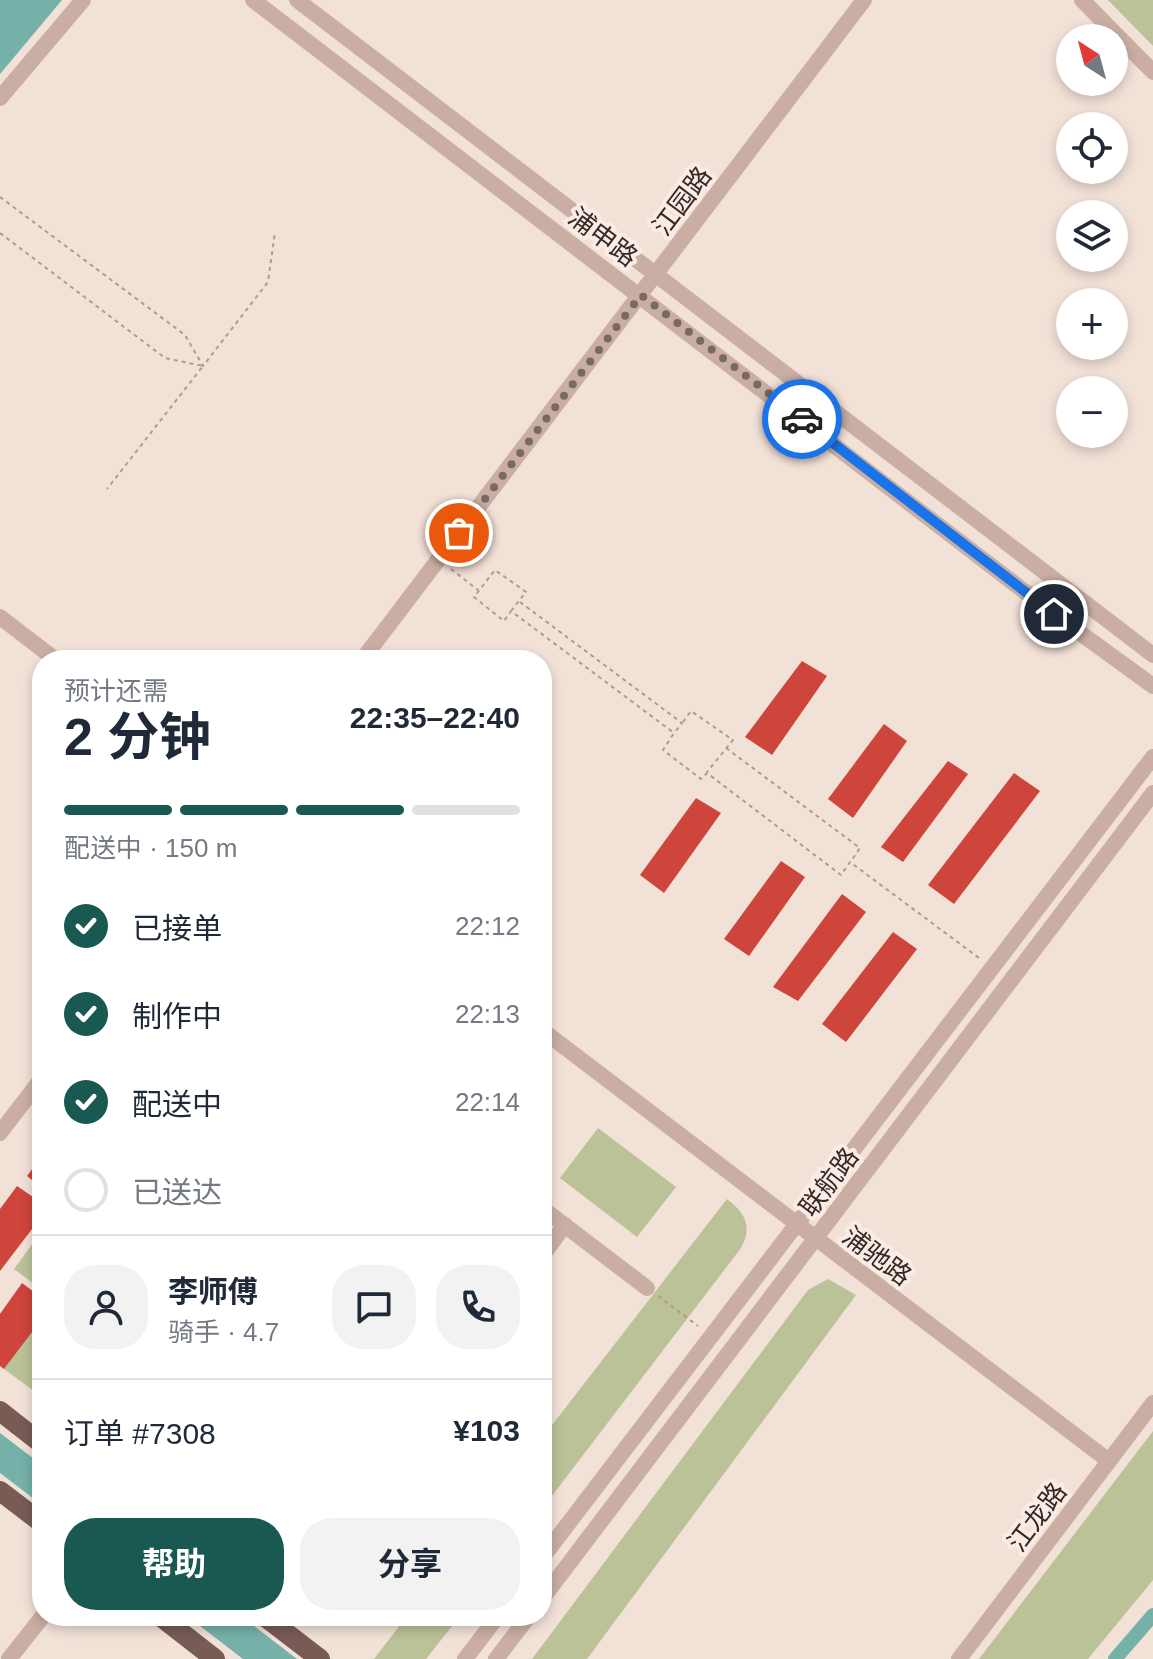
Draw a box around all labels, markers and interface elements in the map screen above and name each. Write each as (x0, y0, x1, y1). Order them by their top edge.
north arrow (1056, 24, 1128, 96)
map controls (1056, 24, 1128, 448)
button: locate (1056, 112, 1128, 184)
street label: 江园路 (647, 161, 717, 241)
button: layers (1056, 200, 1128, 272)
street label: 浦申路 (563, 202, 643, 272)
button: + (1056, 288, 1128, 360)
button: − (1056, 376, 1128, 448)
courier (762, 379, 842, 459)
icon: car (780, 397, 824, 441)
pin (425, 499, 493, 567)
icon: bag (437, 511, 481, 555)
pin (1020, 580, 1088, 648)
icon: home (1032, 592, 1076, 636)
text: 预计还需 (64, 676, 168, 706)
text: 22:35–22:40 (350, 701, 520, 734)
text: 2 分钟 (64, 708, 211, 766)
text: 配送中 · 150 m (64, 833, 237, 863)
icon: check (64, 904, 108, 948)
text: 22:12 (455, 911, 520, 941)
text: 已接单 (132, 912, 222, 945)
icon: check (64, 992, 108, 1036)
text: 22:13 (455, 999, 520, 1029)
text: 制作中 (132, 1000, 222, 1033)
icon: check (64, 1080, 108, 1124)
text: 22:14 (455, 1087, 520, 1117)
text: 配送中 (132, 1088, 222, 1121)
street label: 联航路 (794, 1142, 864, 1222)
text: 已送达 (132, 1176, 222, 1209)
street label: 浦驰路 (837, 1221, 917, 1291)
button: person (64, 1265, 148, 1349)
button: chat (332, 1265, 416, 1349)
button: phone (436, 1265, 520, 1349)
text: 李师傅 (168, 1275, 258, 1308)
text: 骑手 · 4.7 (168, 1317, 279, 1347)
text: ¥103 (453, 1414, 520, 1447)
text: 订单 #7308 (64, 1417, 216, 1450)
street label: 江龙路 (1002, 1477, 1072, 1557)
button: 帮助 (64, 1518, 284, 1610)
button: 分享 (300, 1518, 520, 1610)

